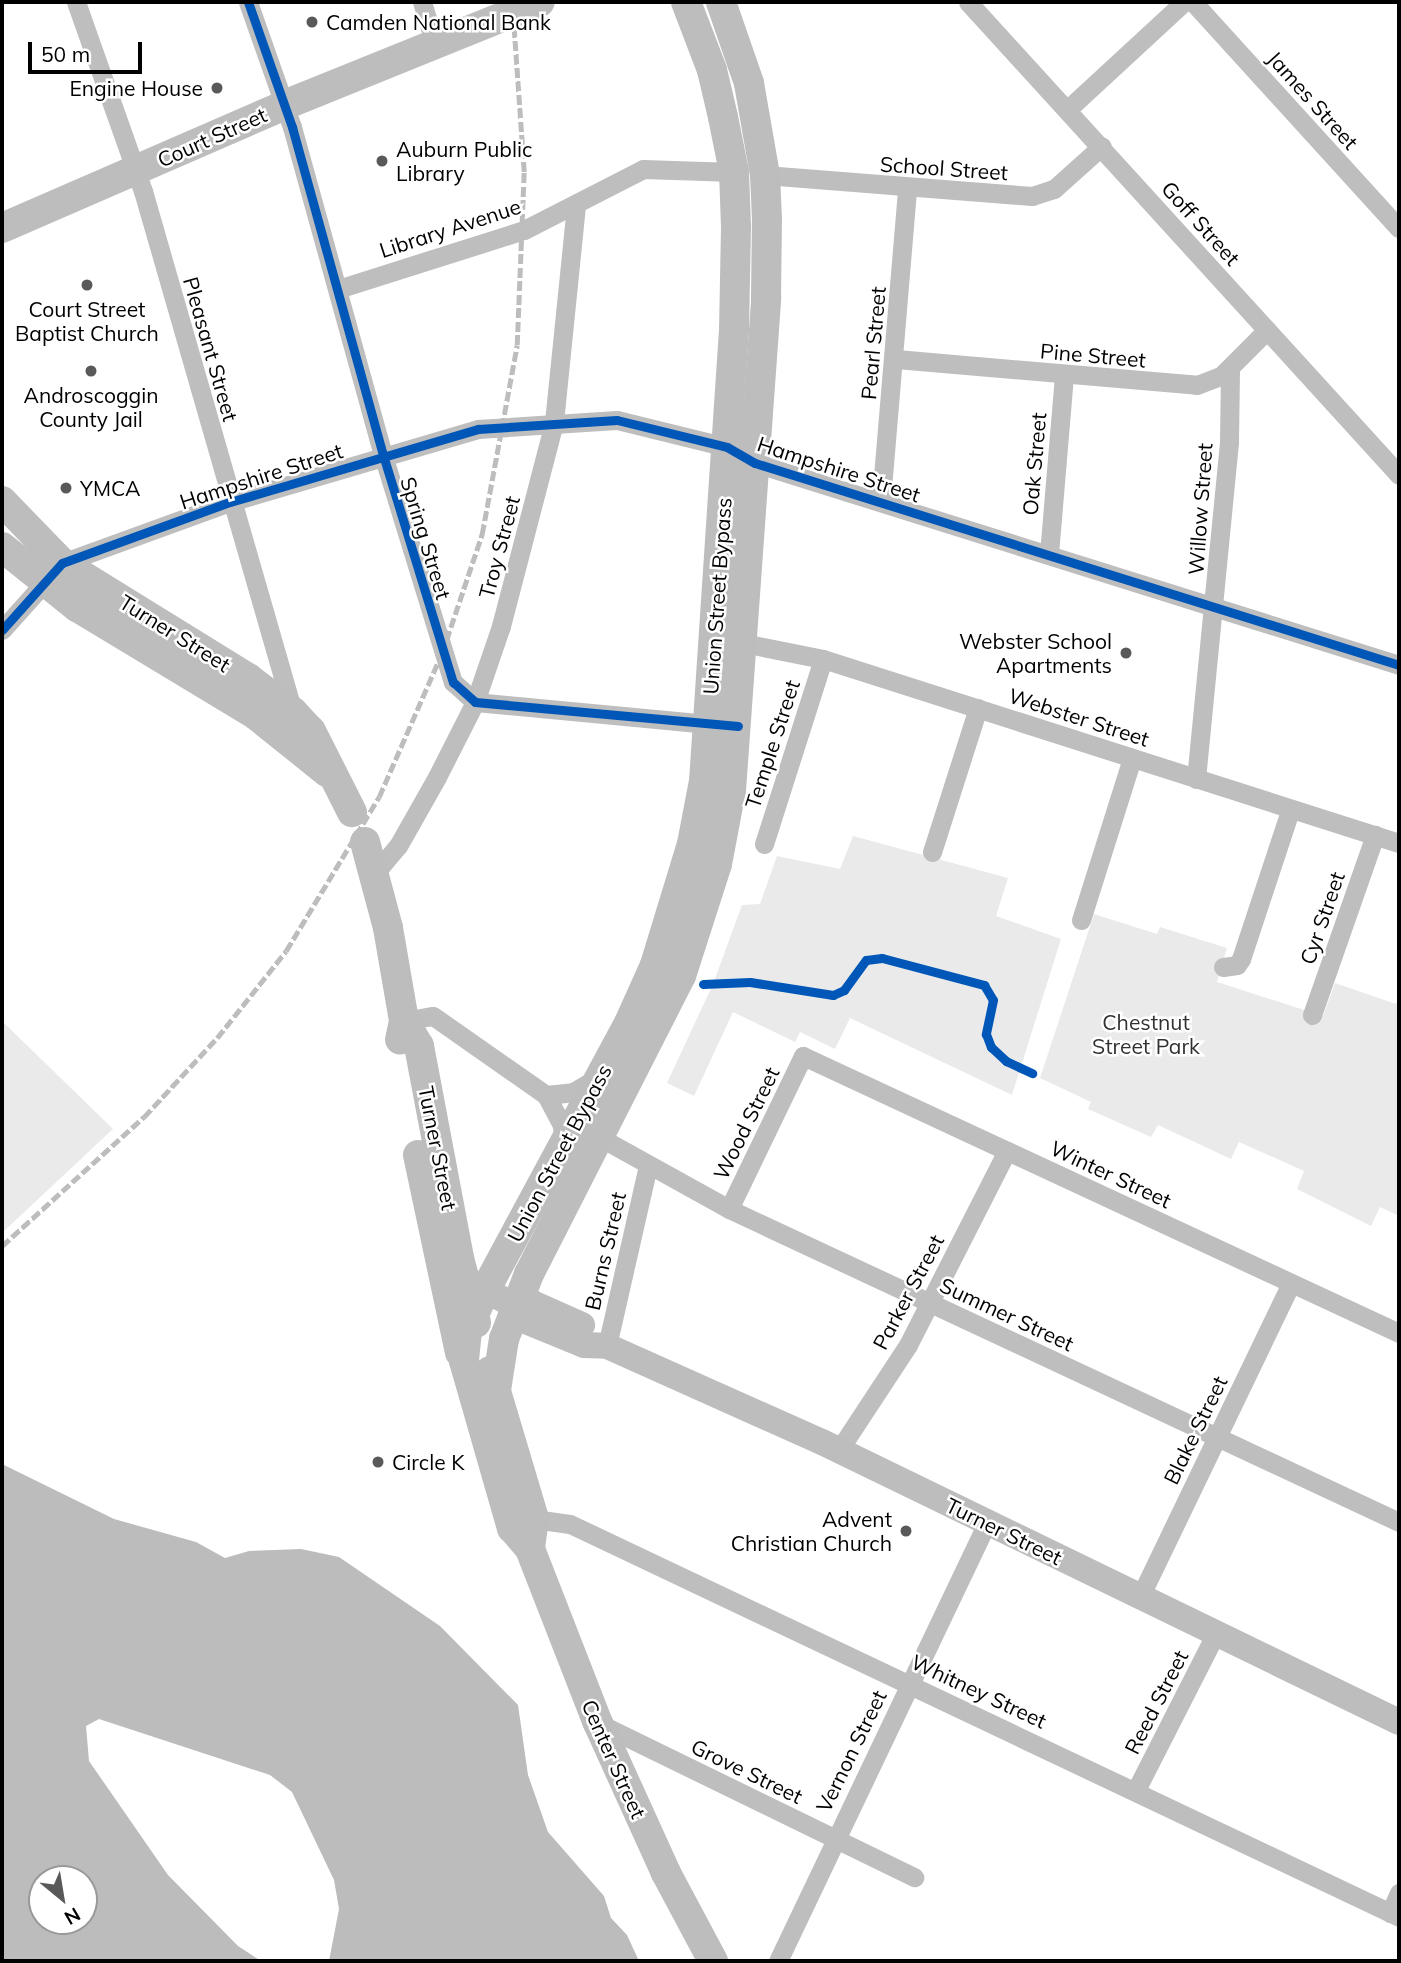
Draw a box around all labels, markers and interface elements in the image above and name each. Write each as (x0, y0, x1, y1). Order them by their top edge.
place label: Camden National Bank (326, 9, 551, 35)
marker: Camden National Bank (304, 14, 320, 30)
scale bar (32, 28, 145, 72)
text: 50 m (41, 41, 90, 67)
street label: James Street (1262, 46, 1364, 154)
place label: Engine House (69, 75, 203, 101)
marker: Engine House (209, 80, 225, 96)
street label: Court Street (154, 102, 270, 172)
place label: Auburn Public Library (396, 136, 532, 186)
street label: School Street (879, 151, 1009, 185)
marker: Auburn Public Library (374, 153, 390, 169)
street label: Goff Street (1157, 176, 1245, 270)
street label: Library Avenue (376, 193, 524, 263)
street label: Pleasant Street (178, 274, 244, 424)
marker: Court Street Baptist Church (79, 277, 95, 293)
street label: Pearl Street (856, 285, 890, 401)
place label: Court Street Baptist Church (15, 296, 159, 346)
street label: Pine Street (1039, 338, 1147, 372)
marker: Androscoggin County Jail (83, 363, 99, 379)
place label: Androscoggin County Jail (23, 382, 159, 432)
street label: Oak Street (1017, 412, 1051, 516)
street label: Hampshire Street (754, 431, 924, 507)
street label: Hampshire Street (176, 438, 346, 514)
street label: Willow Street (1183, 442, 1217, 576)
street label: Spring Street (395, 474, 457, 602)
place label: YMCA (80, 475, 140, 501)
marker: YMCA (58, 480, 74, 496)
street label: Troy Street (473, 493, 525, 601)
street label: Union Street Bypass (698, 497, 736, 695)
street label: Turner Street (115, 589, 235, 677)
place label: Webster School Apartments (959, 628, 1112, 678)
marker: Webster School Apartments (1118, 645, 1134, 661)
street label: Temple Street (739, 677, 805, 811)
street label: Webster Street (1006, 682, 1152, 752)
street label: Cyr Street (1294, 868, 1350, 968)
park label: Chestnut Street Park (1092, 1009, 1200, 1059)
street label: Union Street Bypass (502, 1060, 616, 1246)
street label: Wood Street (708, 1063, 784, 1183)
street label: Turner Street (414, 1084, 462, 1212)
street label: Winter Street (1047, 1135, 1175, 1213)
street label: Burns Street (579, 1190, 631, 1312)
street label: Parker Street (867, 1230, 949, 1354)
street label: Summer Street (936, 1272, 1078, 1356)
street label: Blake Street (1158, 1372, 1232, 1488)
place label: Circle K (392, 1449, 464, 1475)
marker: Circle K (370, 1454, 386, 1470)
street label: Turner Street (942, 1492, 1066, 1570)
place label: Advent Christian Church (731, 1506, 892, 1556)
marker: Advent Christian Church (898, 1523, 914, 1539)
street label: Reed Street (1119, 1646, 1193, 1758)
street label: Whitney Street (907, 1649, 1051, 1733)
street label: Vernon Street (811, 1686, 891, 1816)
street label: Center Street (577, 1696, 651, 1822)
street label: Grove Street (687, 1733, 807, 1809)
north arrow (28, 1865, 98, 1935)
text: N (60, 1902, 85, 1930)

